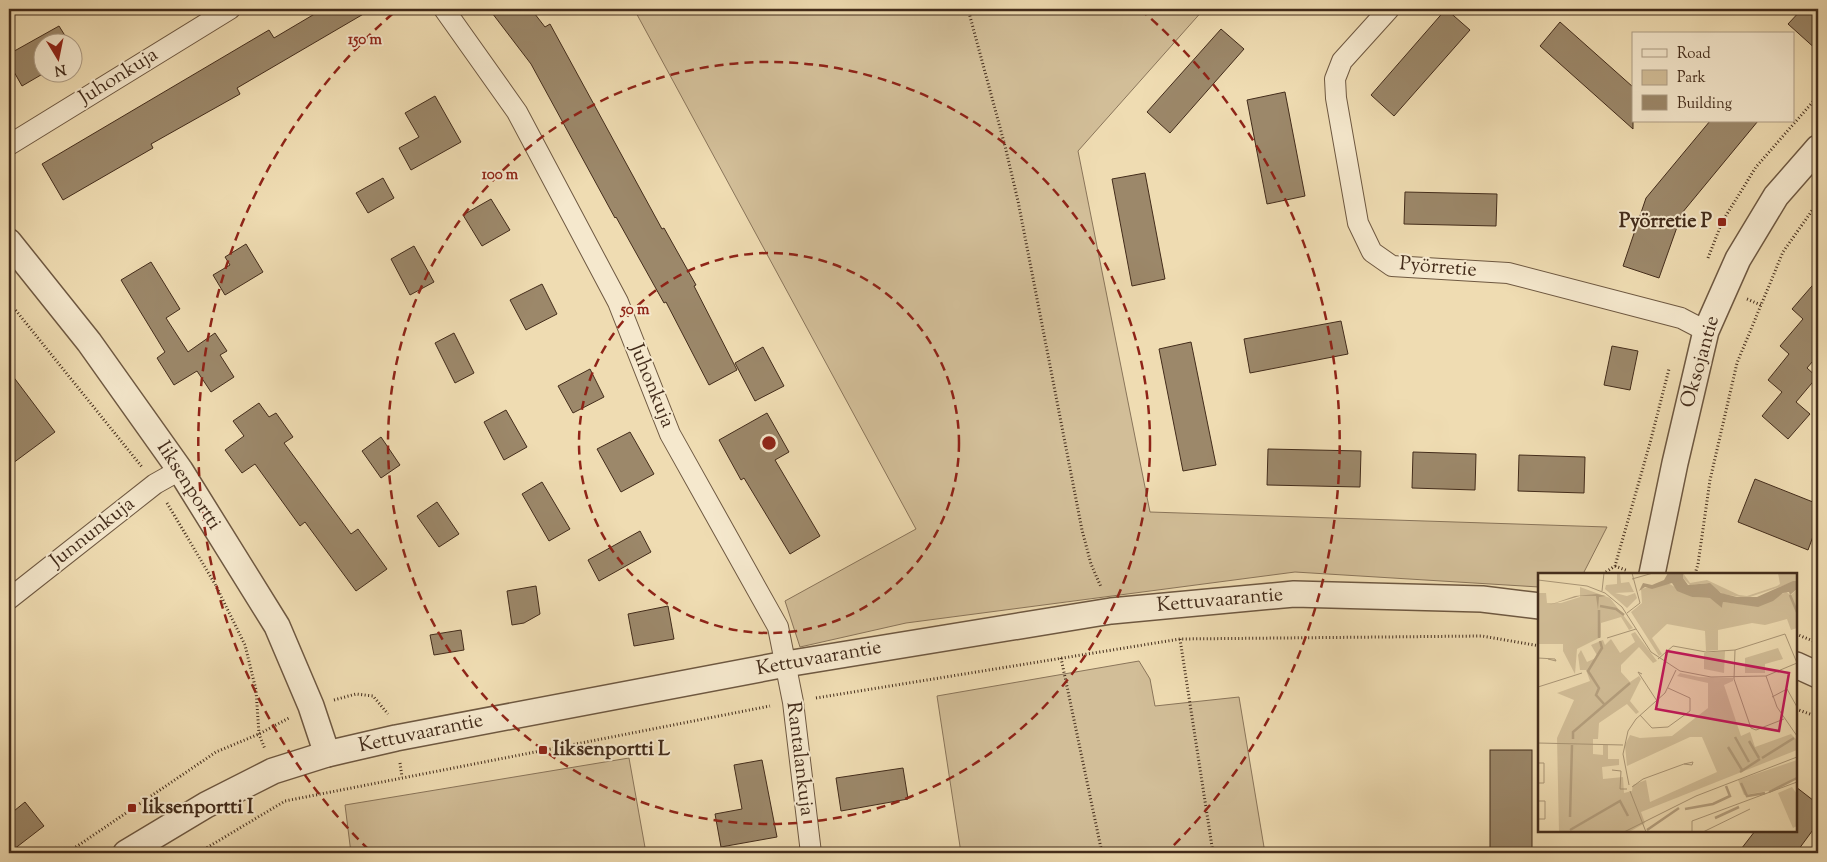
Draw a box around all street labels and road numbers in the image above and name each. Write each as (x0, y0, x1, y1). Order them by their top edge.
street label: Juhonkuja (73, 41, 164, 113)
street label: Pyörretie (1398, 250, 1478, 286)
street label: Oksojantie (1674, 312, 1728, 412)
street label: Juhonkuja (621, 339, 681, 432)
street label: Iiksenportti (148, 436, 228, 536)
street label: Junnunkuja (43, 490, 142, 576)
street label: Kettuvaarantie (1156, 581, 1284, 621)
street label: Kettuvaarantie (754, 634, 884, 684)
street label: Rantalankuja (778, 700, 820, 818)
street label: Kettuvaarantie (356, 707, 486, 761)

